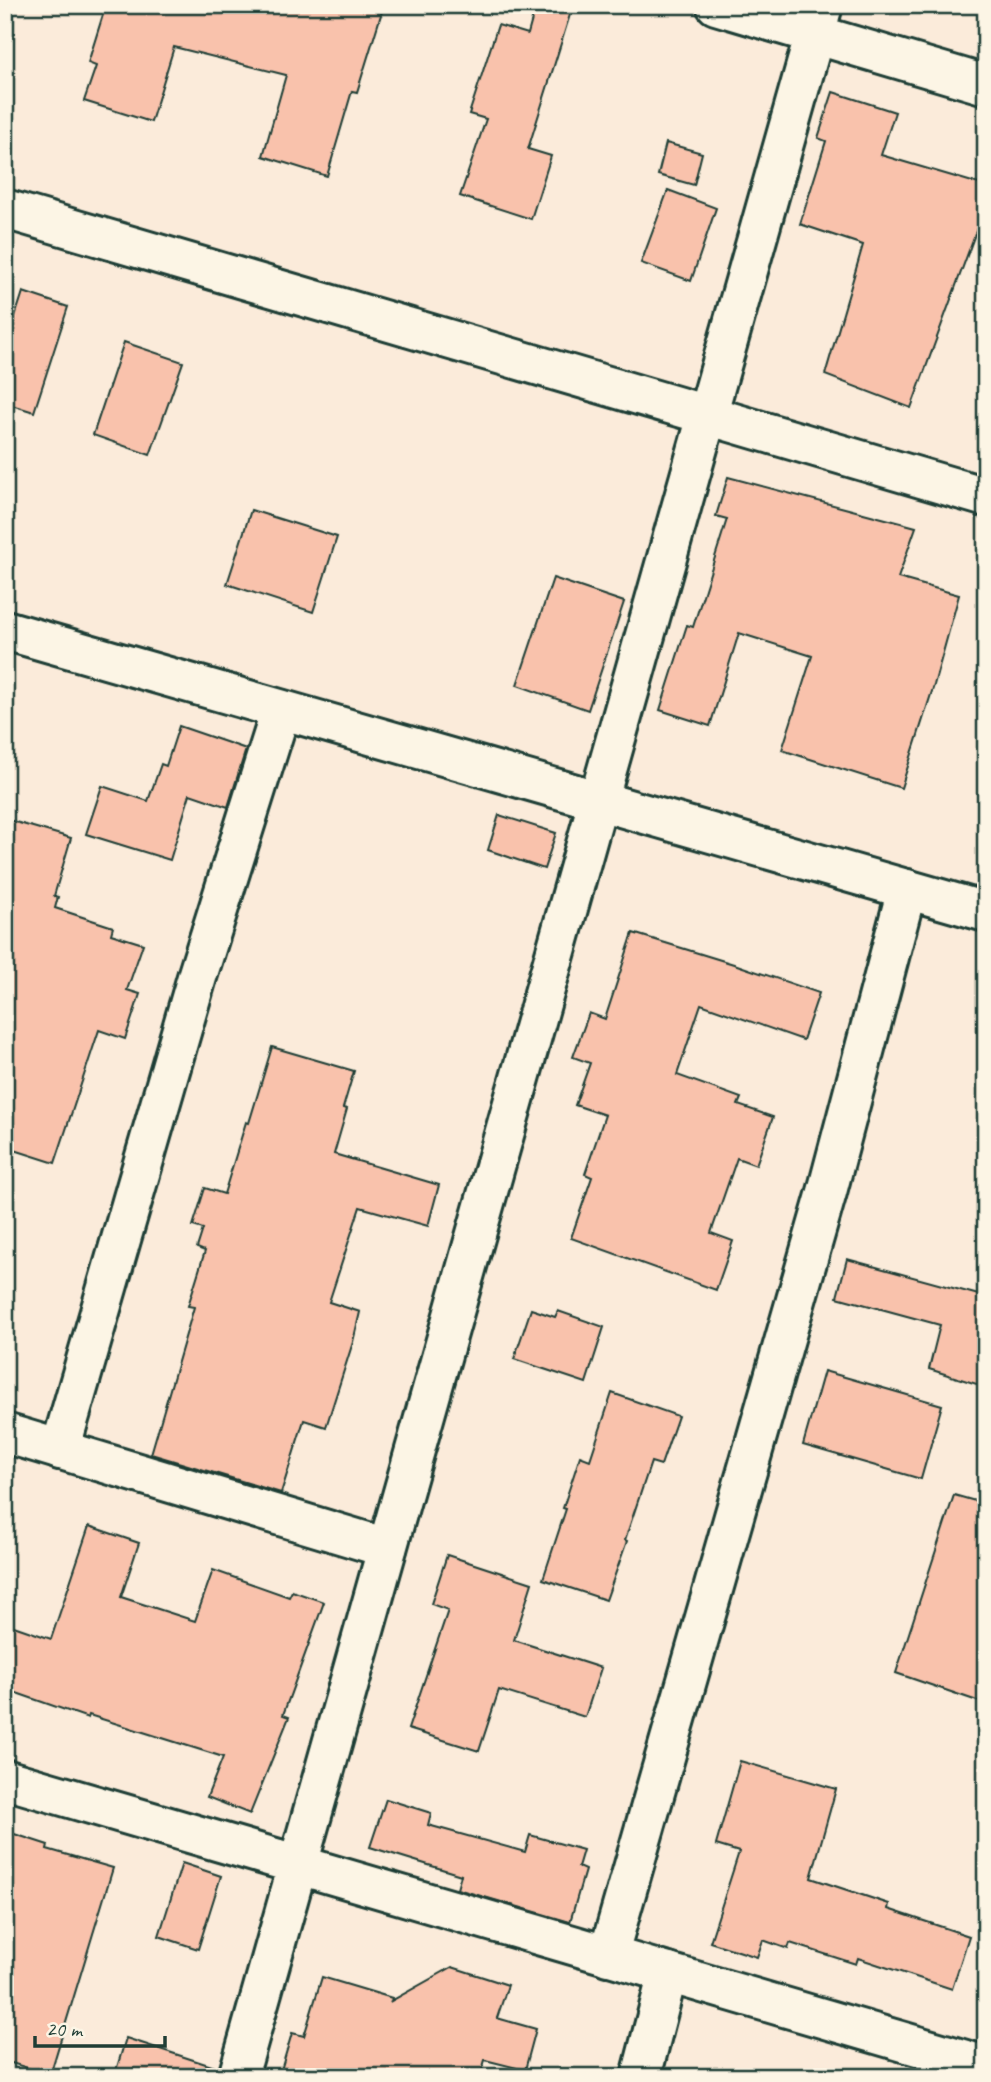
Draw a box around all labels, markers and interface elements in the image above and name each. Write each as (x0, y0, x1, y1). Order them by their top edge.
scale bar (35, 2005, 164, 2049)
text: 20 m (46, 2016, 84, 2042)

